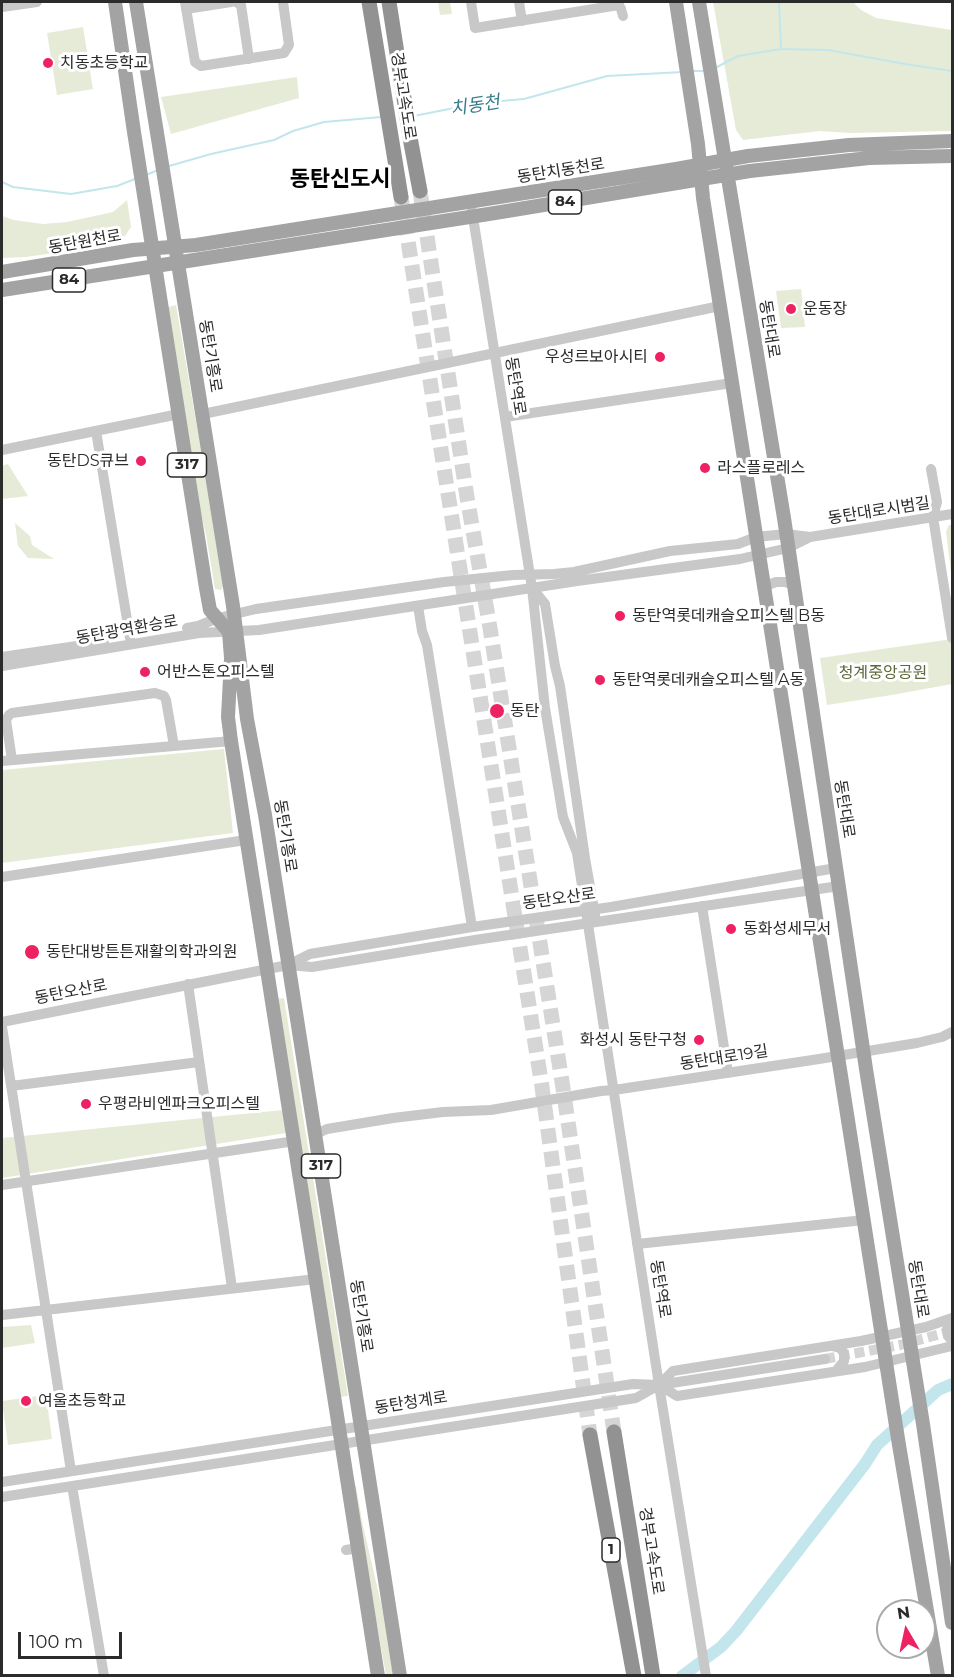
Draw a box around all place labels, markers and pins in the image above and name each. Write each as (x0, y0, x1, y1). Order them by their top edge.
place label: 치동초등학교 (60, 53, 148, 73)
marker: 치동초등학교 (41, 56, 55, 70)
place label: 운동장 (803, 299, 847, 319)
marker: 운동장 (784, 302, 798, 316)
place label: 우성르보아시티 (545, 347, 648, 367)
marker: 우성르보아시티 (653, 350, 667, 364)
place label: 동탄DS큐브 (47, 451, 129, 471)
marker: 동탄DS큐브 (134, 454, 148, 468)
place label: 라스플로레스 (717, 458, 805, 478)
marker: 라스플로레스 (698, 461, 712, 475)
place label: 동탄역롯데캐슬오피스텔 B동 (632, 606, 825, 626)
marker: 동탄역롯데캐슬오피스텔 B동 (613, 609, 627, 623)
place label: 어반스톤오피스텔 (157, 662, 275, 682)
marker: 어반스톤오피스텔 (138, 665, 152, 679)
place label: 동탄역롯데캐슬오피스텔 A동 (612, 670, 804, 690)
marker: 동탄역롯데캐슬오피스텔 A동 (593, 673, 607, 687)
place label: 동탄 (510, 701, 539, 721)
marker: 동탄 (488, 702, 506, 720)
place label: 동화성세무서 (743, 919, 831, 939)
marker: 동화성세무서 (724, 922, 738, 936)
place label: 동탄대방튼튼재활의학과의원 (46, 942, 237, 962)
marker: 동탄대방튼튼재활의학과의원 (23, 943, 41, 961)
place label: 화성시 동탄구청 (580, 1030, 687, 1050)
marker: 화성시 동탄구청 (692, 1033, 706, 1047)
place label: 우평라비엔파크오피스텔 (98, 1094, 260, 1114)
marker: 우평라비엔파크오피스텔 (79, 1097, 93, 1111)
place label: 여울초등학교 (38, 1391, 126, 1411)
marker: 여울초등학교 (19, 1394, 33, 1408)

